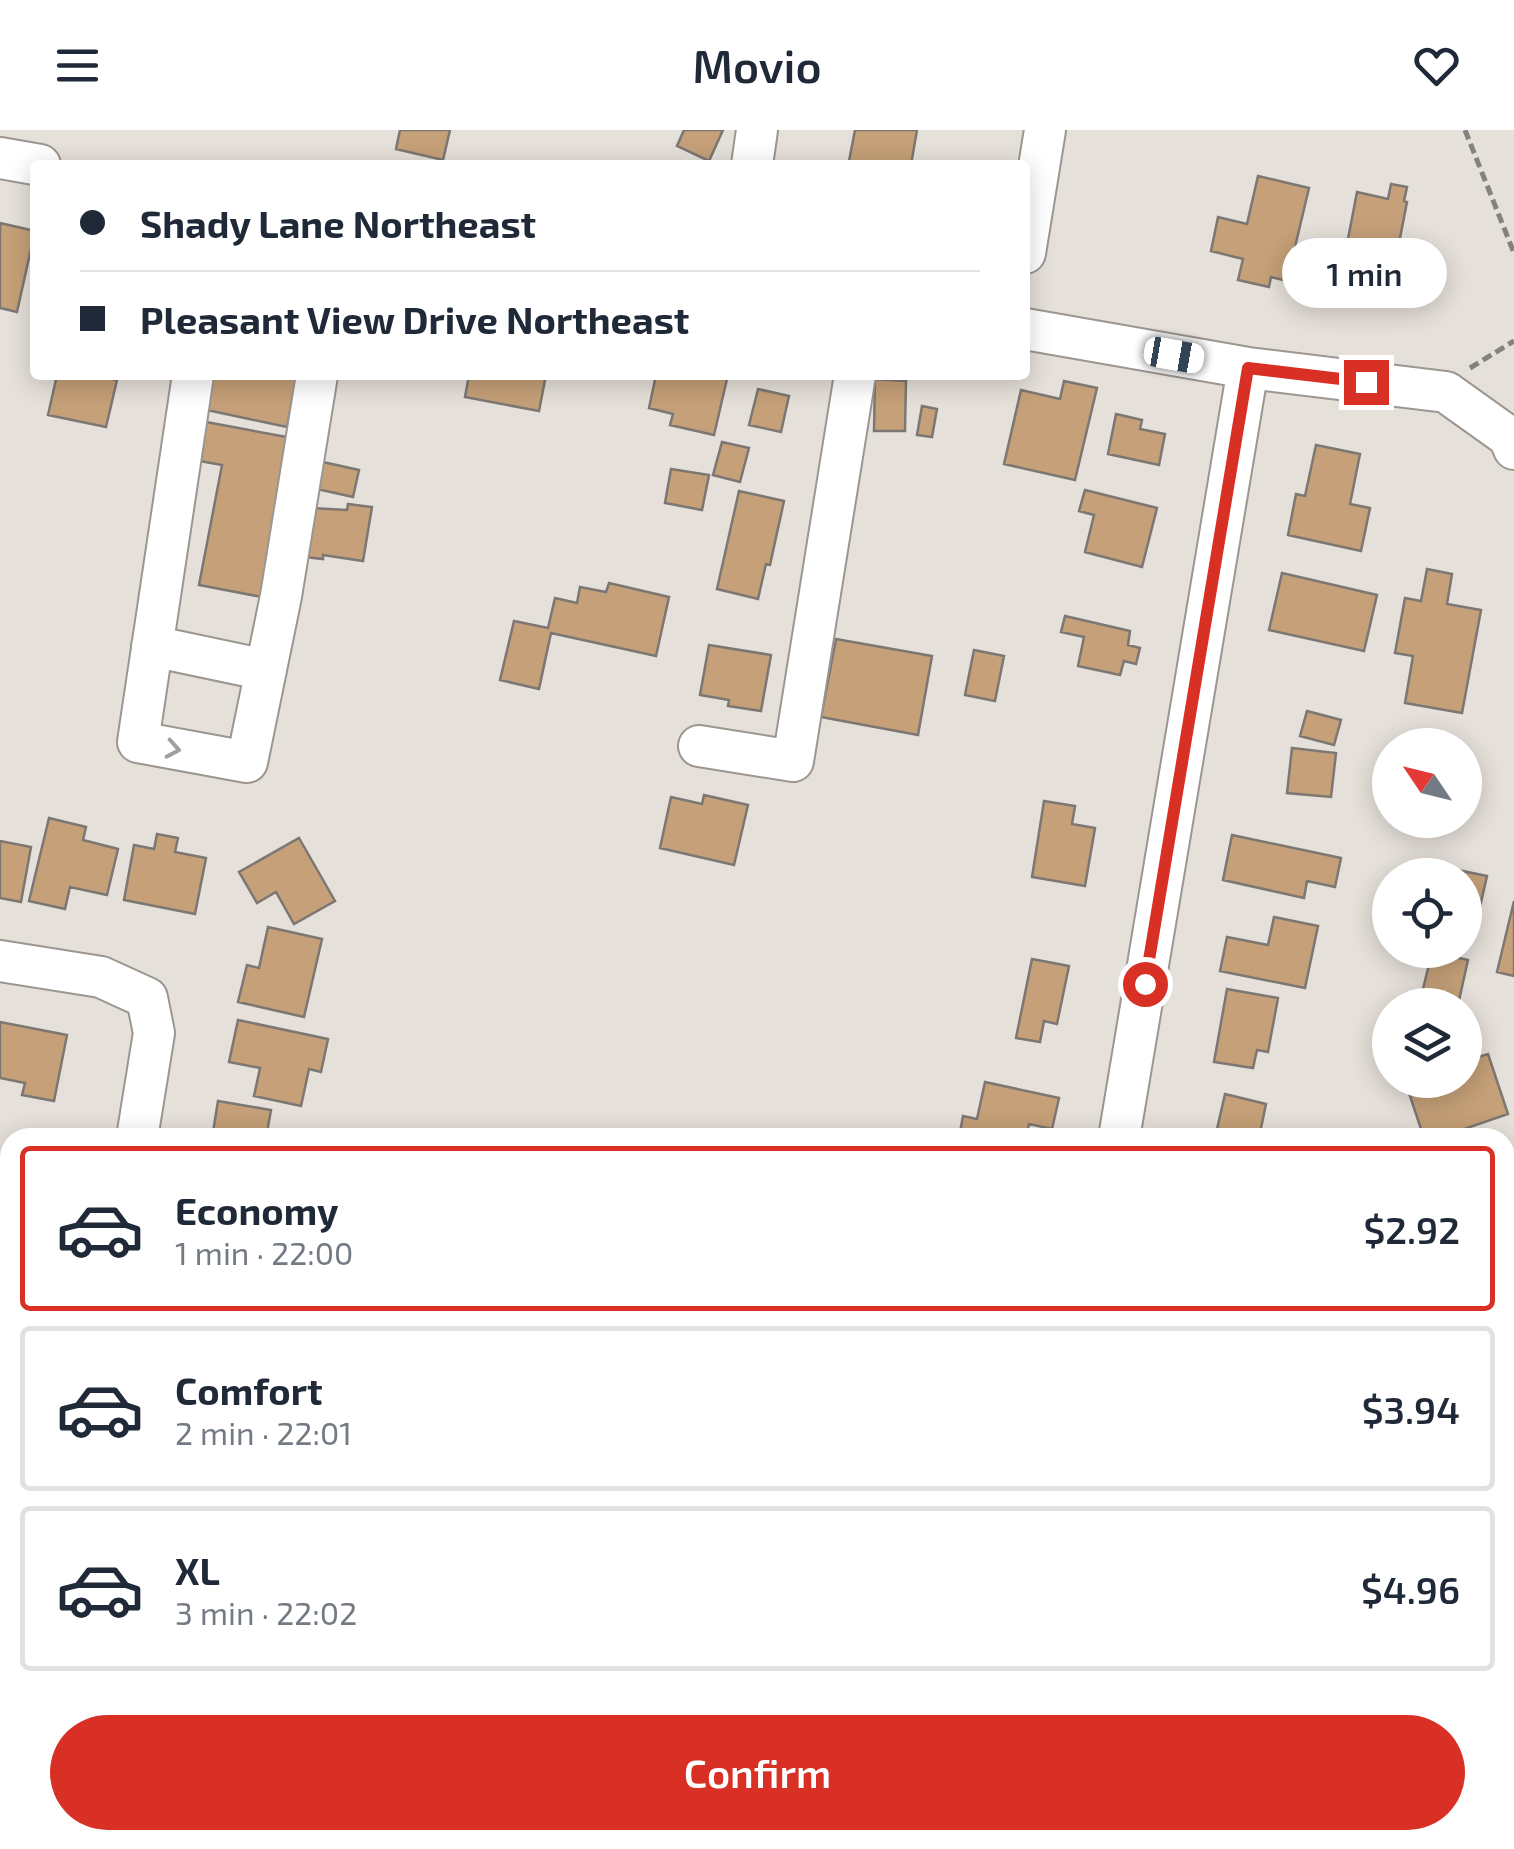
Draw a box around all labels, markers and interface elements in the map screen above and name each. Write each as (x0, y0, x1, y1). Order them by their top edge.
icon: menu (50, 38, 105, 93)
text: Movio (693, 38, 821, 92)
icon: heart (1409, 38, 1464, 93)
text: Shady Lane Northeast (140, 200, 536, 246)
callout: 1 min (1284, 237, 1448, 307)
text: 1 min (1327, 254, 1402, 292)
text: Pleasant View Drive Northeast (140, 296, 689, 342)
car (1142, 335, 1206, 375)
route end (1344, 360, 1389, 405)
north arrow (1372, 728, 1482, 838)
map controls (1372, 728, 1482, 1098)
one-way arrow (164, 737, 181, 758)
button: locate (1372, 858, 1482, 968)
route start (1123, 962, 1168, 1007)
button: layers (1372, 988, 1482, 1098)
icon: car (55, 1184, 145, 1274)
text: Economy (175, 1187, 339, 1233)
text: $2.92 (1364, 1206, 1460, 1252)
text: 1 min · 22:00 (175, 1233, 353, 1271)
icon: car (55, 1364, 145, 1454)
text: Comfort (175, 1367, 323, 1413)
text: $3.94 (1362, 1386, 1460, 1432)
text: 2 min · 22:01 (175, 1413, 352, 1451)
icon: car (55, 1544, 145, 1634)
text: XL (175, 1547, 220, 1593)
text: $4.96 (1361, 1566, 1460, 1612)
text: 3 min · 22:02 (175, 1593, 357, 1631)
button: Confirm (50, 1715, 1465, 1830)

